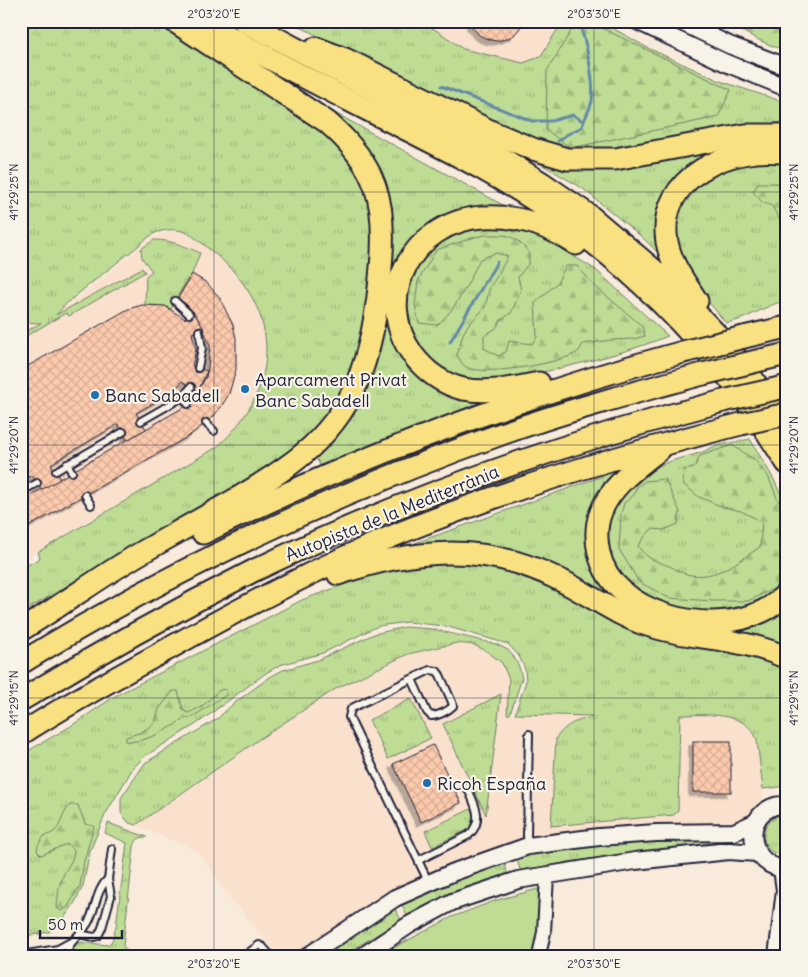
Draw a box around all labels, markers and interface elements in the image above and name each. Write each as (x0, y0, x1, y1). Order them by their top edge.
text: 2°03'20"E (187, 6, 241, 21)
text: 2°03'30"E (567, 6, 621, 21)
text: 41°29'25"N (6, 163, 21, 221)
text: 41°29'25"N (786, 163, 801, 221)
place label: Aparcament Privat Banc Sabadell (255, 368, 407, 412)
marker: Aparcament Privat Banc Sabadell (239, 383, 251, 395)
place label: Banc Sabadell (105, 384, 220, 407)
marker: Banc Sabadell (89, 389, 101, 401)
text: 41°29'20"N (6, 416, 21, 474)
text: 41°29'20"N (786, 416, 801, 474)
street label: Autopista de la Mediterrània (282, 460, 502, 566)
text: 41°29'15"N (6, 670, 21, 726)
text: 41°29'15"N (786, 670, 801, 726)
place label: Ricoh España (437, 772, 546, 795)
marker: Ricoh España (421, 777, 433, 789)
scale bar (40, 907, 122, 939)
text: 50 m (48, 915, 83, 934)
text: 2°03'20"E (187, 956, 241, 971)
text: 2°03'30"E (567, 956, 621, 971)

